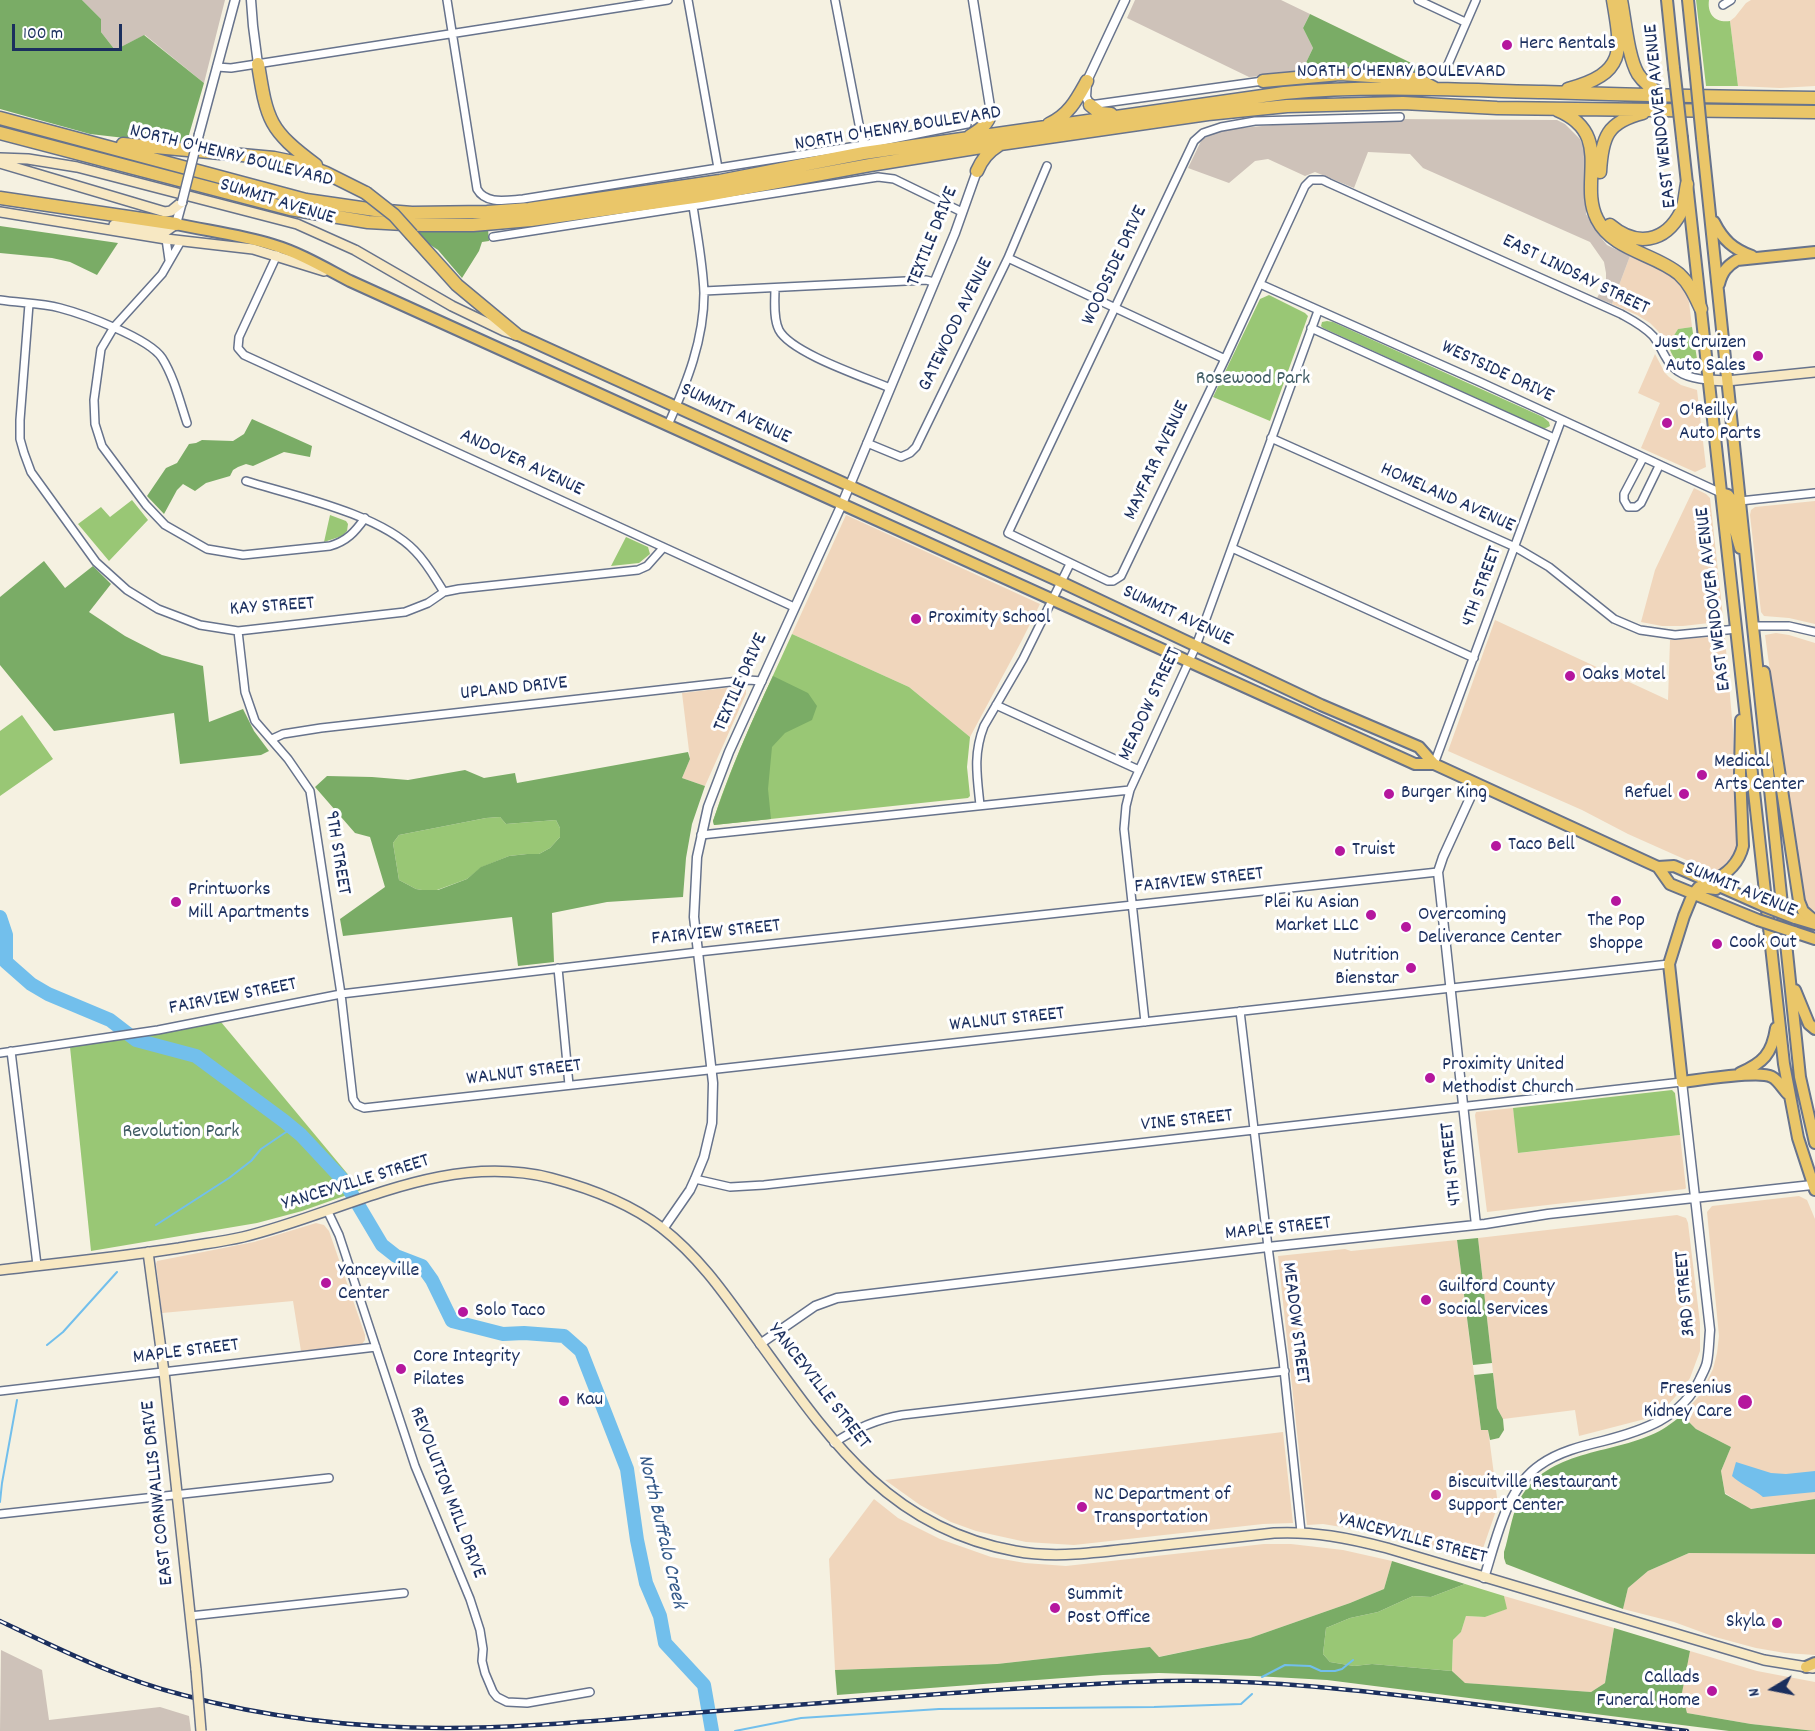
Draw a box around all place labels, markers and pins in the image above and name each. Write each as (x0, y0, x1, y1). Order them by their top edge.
place label: Herc Rentals (1519, 33, 1616, 57)
marker: Herc Rentals (1500, 38, 1514, 52)
place label: Just Cruizen Auto Sales (1655, 332, 1746, 379)
marker: Just Cruizen Auto Sales (1751, 349, 1765, 363)
place label: O'Reilly Auto Parts (1679, 400, 1761, 447)
marker: O'Reilly Auto Parts (1660, 416, 1674, 430)
place label: Proximity School (928, 607, 1051, 631)
marker: Proximity School (909, 612, 923, 626)
place label: Oaks Motel (1582, 664, 1666, 688)
marker: Oaks Motel (1563, 669, 1577, 683)
place label: Medical Arts Center (1714, 751, 1804, 798)
marker: Medical Arts Center (1695, 768, 1709, 782)
place label: Burger King (1401, 782, 1487, 806)
place label: Refuel (1624, 782, 1672, 806)
marker: Burger King (1382, 787, 1396, 801)
marker: Refuel (1677, 787, 1691, 801)
place label: Taco Bell (1508, 834, 1575, 858)
place label: Truist (1352, 839, 1395, 863)
marker: Taco Bell (1489, 839, 1503, 853)
marker: Truist (1333, 844, 1347, 858)
place label: Printworks Mill Apartments (188, 879, 309, 926)
place label: Plei Ku Asian Market LLC (1264, 892, 1359, 939)
marker: The Pop Shoppe (1609, 894, 1623, 908)
marker: Printworks Mill Apartments (169, 895, 183, 909)
place label: Overcoming Deliverance Center (1418, 904, 1562, 951)
marker: Plei Ku Asian Market LLC (1364, 908, 1378, 922)
place label: The Pop Shoppe (1587, 910, 1645, 957)
marker: Overcoming Deliverance Center (1399, 920, 1413, 934)
place label: Cook Out (1729, 932, 1797, 956)
marker: Cook Out (1710, 937, 1724, 951)
place label: Nutrition Bienstar (1333, 945, 1399, 992)
marker: Nutrition Bienstar (1404, 961, 1418, 975)
place label: Proximity United Methodist Church (1442, 1054, 1574, 1101)
marker: Proximity United Methodist Church (1423, 1071, 1437, 1085)
place label: Yanceyville Center (338, 1260, 419, 1307)
marker: Yanceyville Center (319, 1276, 333, 1290)
place label: Guilford County Social Services (1438, 1276, 1555, 1323)
marker: Guilford County Social Services (1419, 1293, 1433, 1307)
place label: Solo Taco (475, 1300, 545, 1324)
marker: Solo Taco (456, 1305, 470, 1319)
place label: Core Integrity Pilates (413, 1346, 520, 1393)
marker: Core Integrity Pilates (394, 1362, 408, 1376)
place label: Fresenius Kidney Care (1644, 1378, 1732, 1425)
place label: Kau (576, 1389, 603, 1413)
marker: Fresenius Kidney Care (1736, 1393, 1754, 1411)
marker: Kau (557, 1394, 571, 1408)
place label: Biscuitville Restaurant Support Center (1448, 1472, 1618, 1519)
place label: NC Department of Transportation (1094, 1484, 1231, 1531)
marker: Biscuitville Restaurant Support Center (1429, 1488, 1443, 1502)
marker: NC Department of Transportation (1075, 1500, 1089, 1514)
place label: Summit Post Office (1067, 1584, 1150, 1631)
marker: Summit Post Office (1048, 1601, 1062, 1615)
place label: Skyla (1726, 1611, 1765, 1635)
marker: Skyla (1770, 1616, 1784, 1630)
place label: Callads Funeral Home (1597, 1667, 1700, 1714)
marker: Callads Funeral Home (1705, 1684, 1719, 1698)

